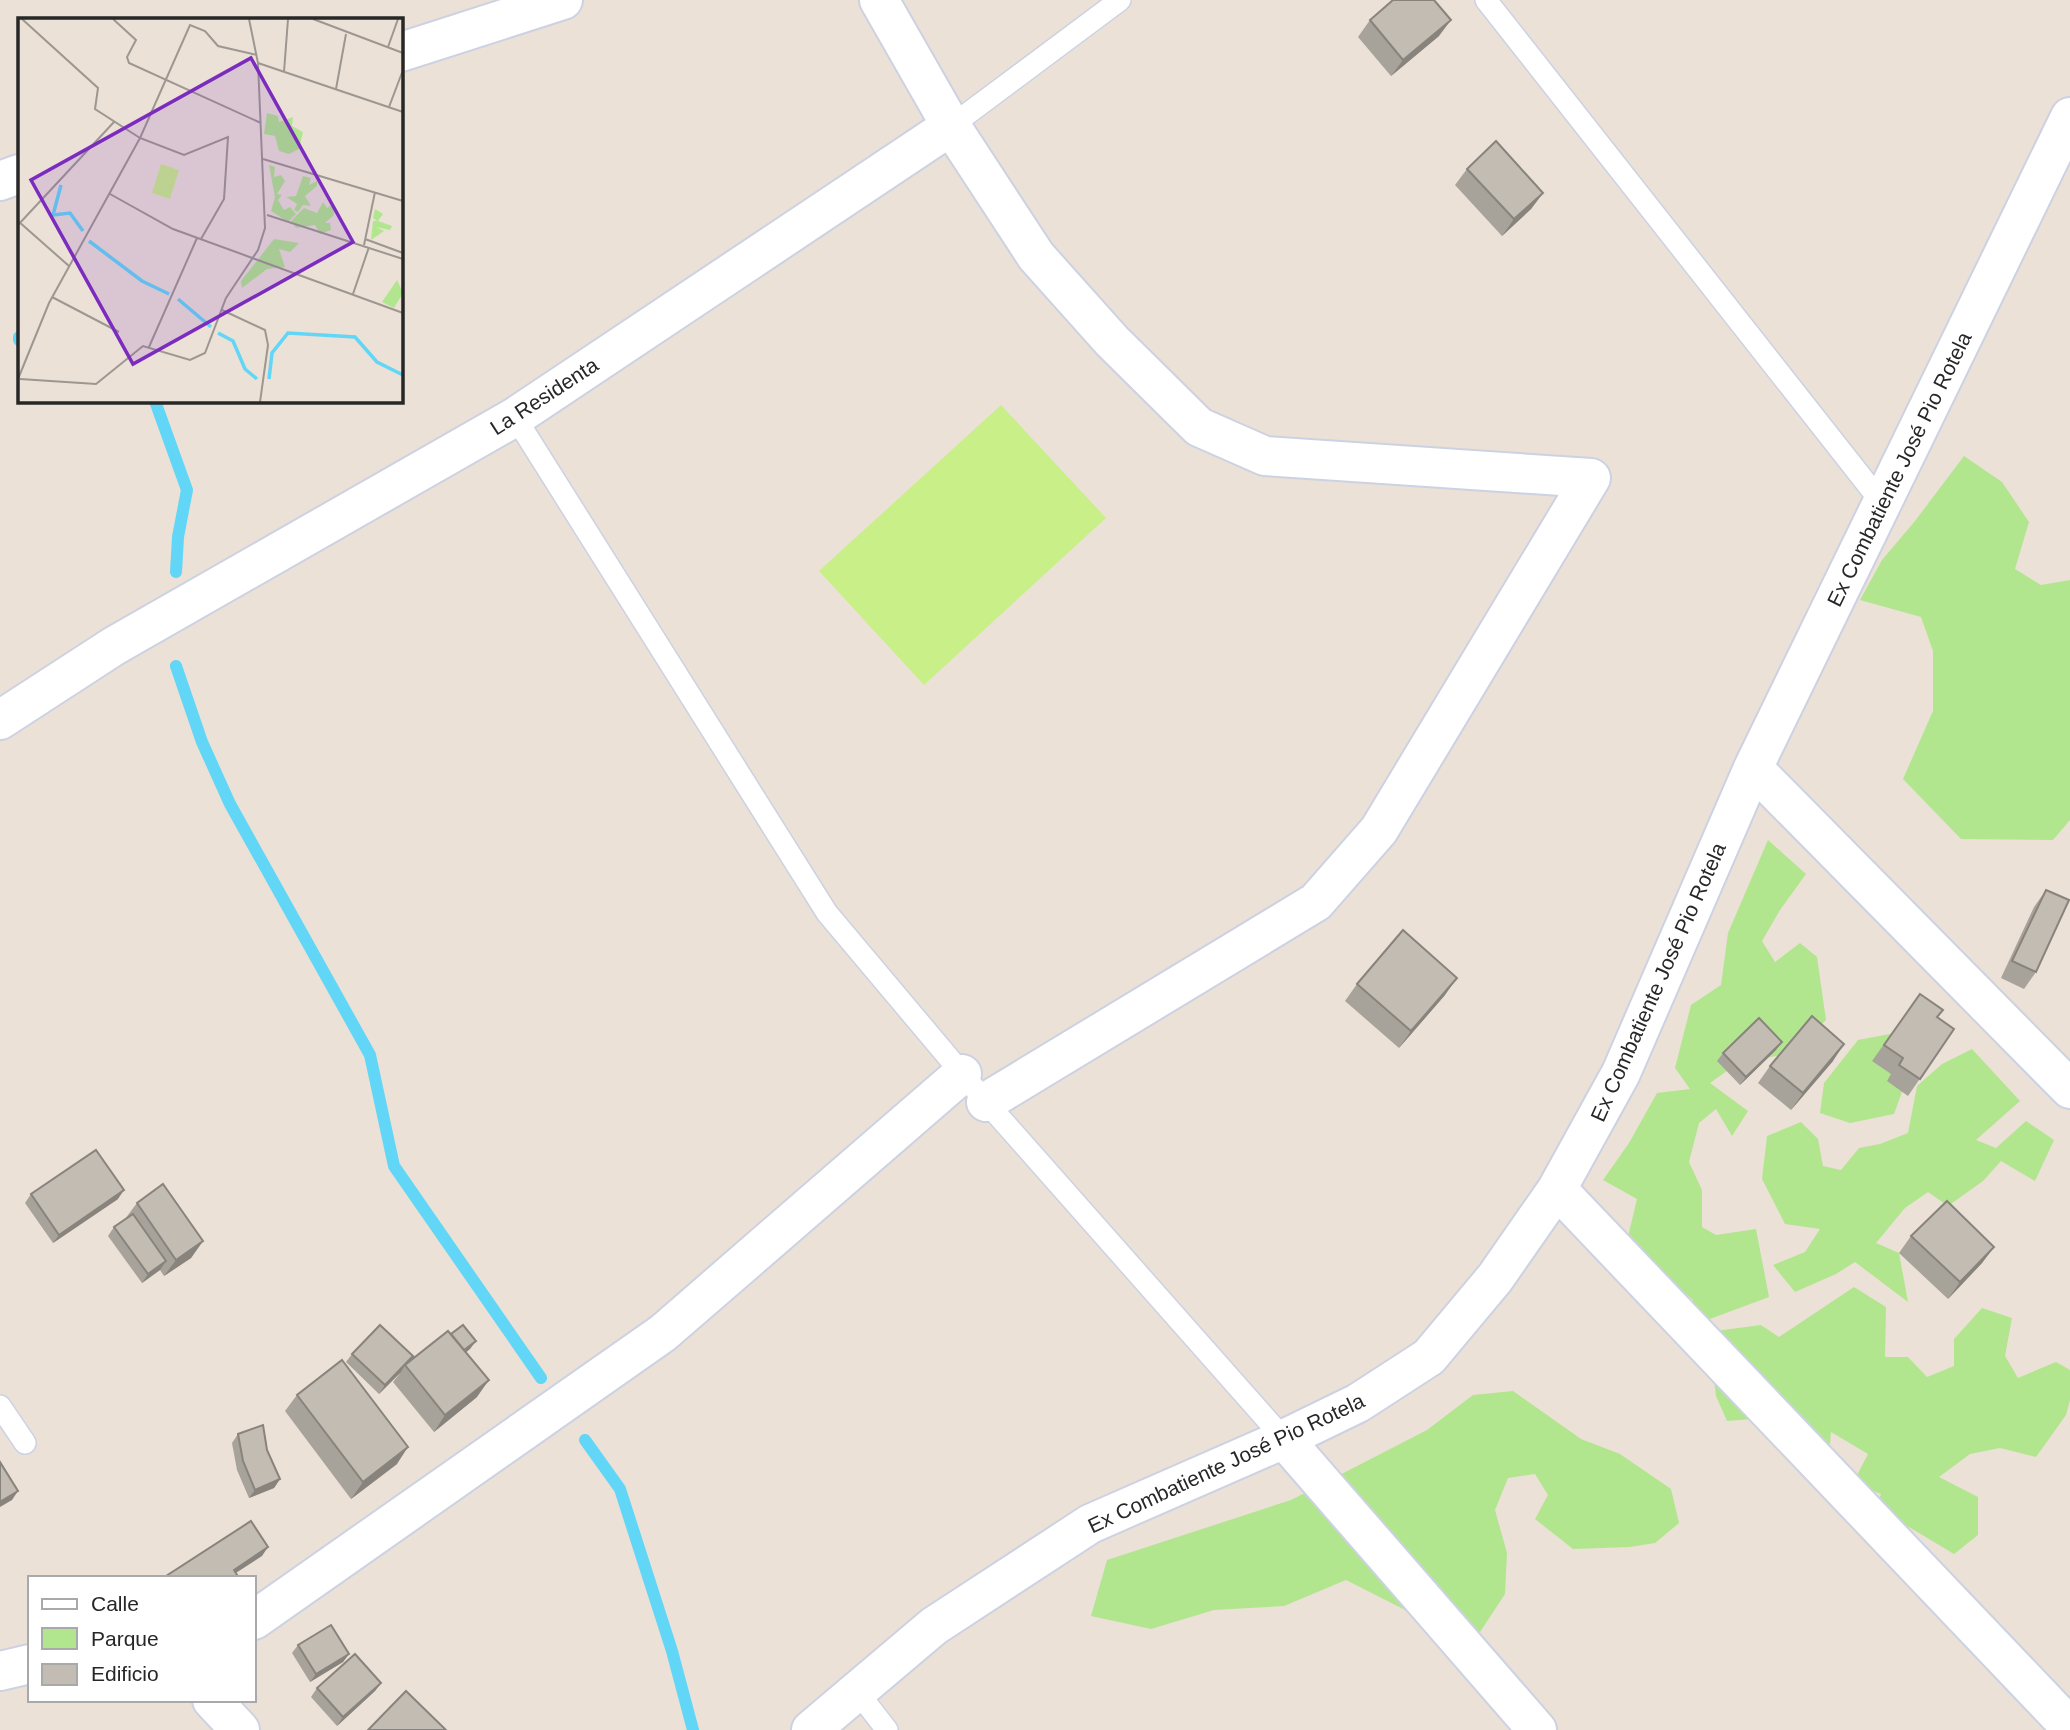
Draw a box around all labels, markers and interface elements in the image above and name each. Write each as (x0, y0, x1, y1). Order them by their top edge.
inset map (18, 18, 402, 402)
street label: Ex Combatiente José Pio Rotela (1822, 328, 1976, 610)
street label: La Residenta (486, 352, 602, 439)
street label: Ex Combatiente José Pio Rotela (1586, 839, 1730, 1125)
street label: Ex Combatiente José Pio Rotela (1084, 1389, 1368, 1537)
legend (28, 1576, 256, 1702)
text: Calle (91, 1592, 139, 1615)
text: Parque (91, 1627, 159, 1650)
text: Edificio (91, 1662, 159, 1685)

